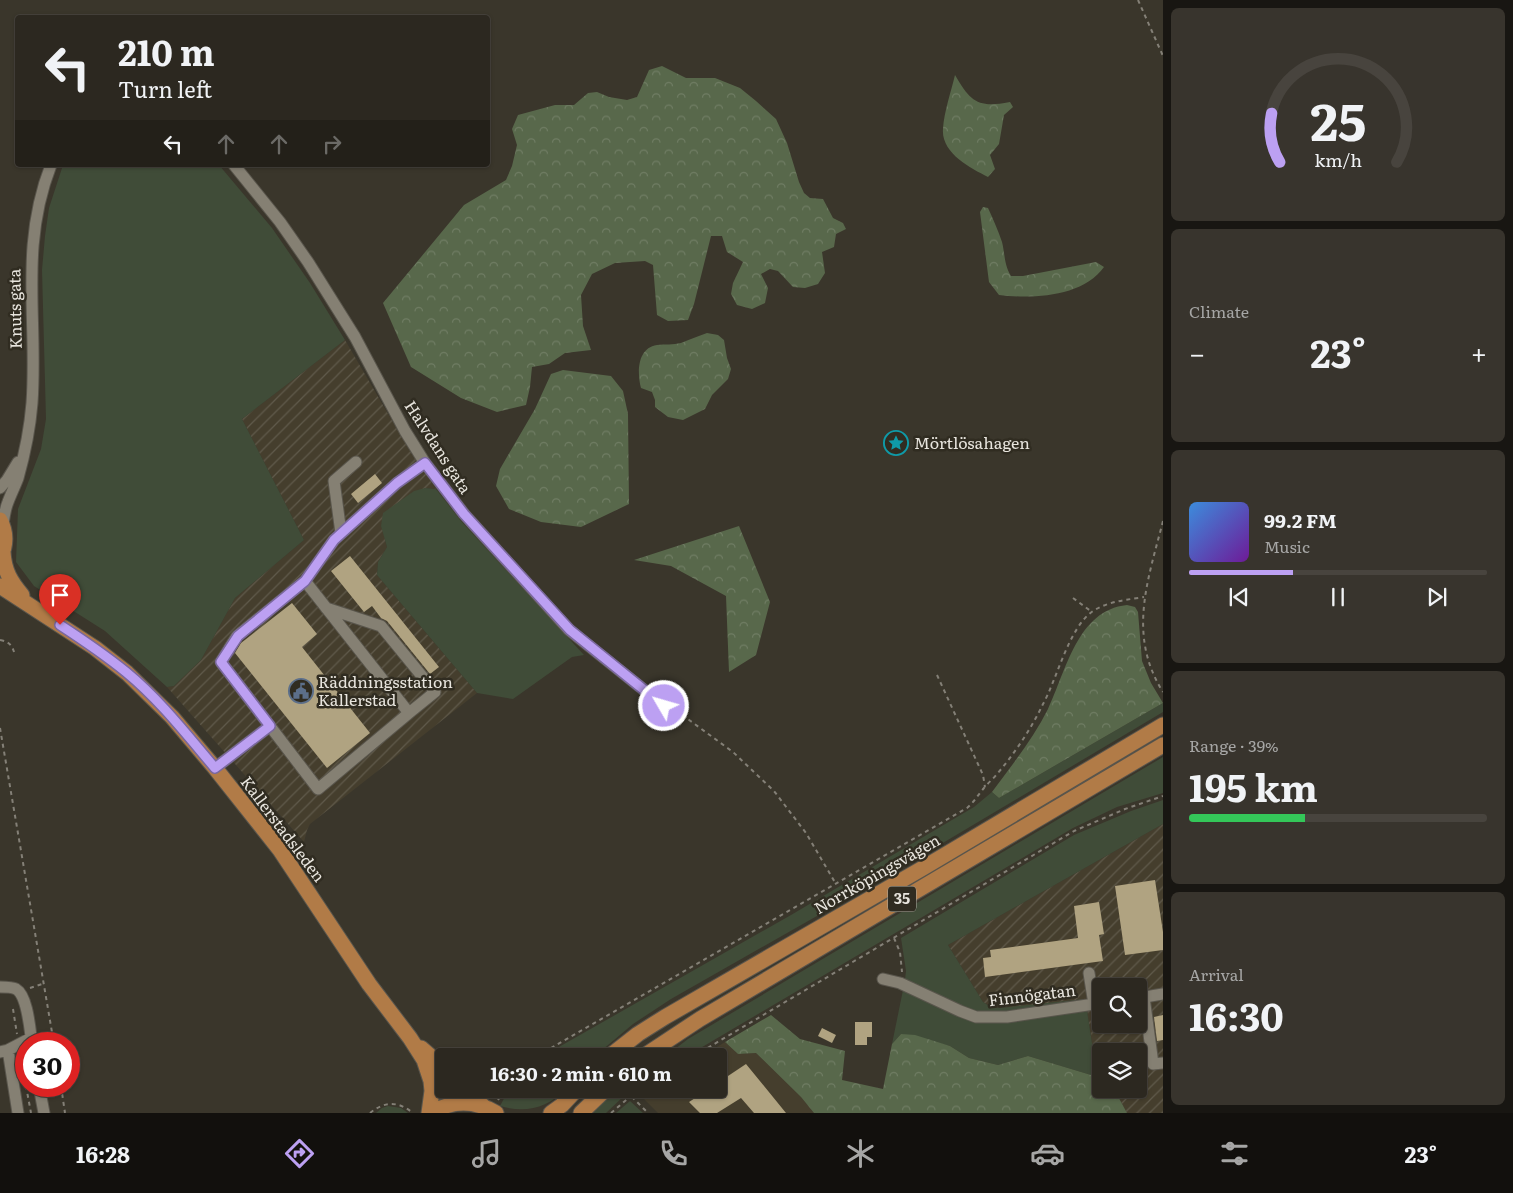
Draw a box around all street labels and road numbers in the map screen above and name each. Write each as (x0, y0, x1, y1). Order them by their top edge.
street label: Knuts gata (1, 268, 27, 349)
street label: Halvdans gata (400, 395, 478, 498)
street label: Kallerstadsleden (236, 770, 332, 887)
street label: Norrköpingsvägen (809, 827, 944, 919)
road number: 35 (888, 886, 916, 912)
street label: Finnögatan (987, 977, 1077, 1011)

